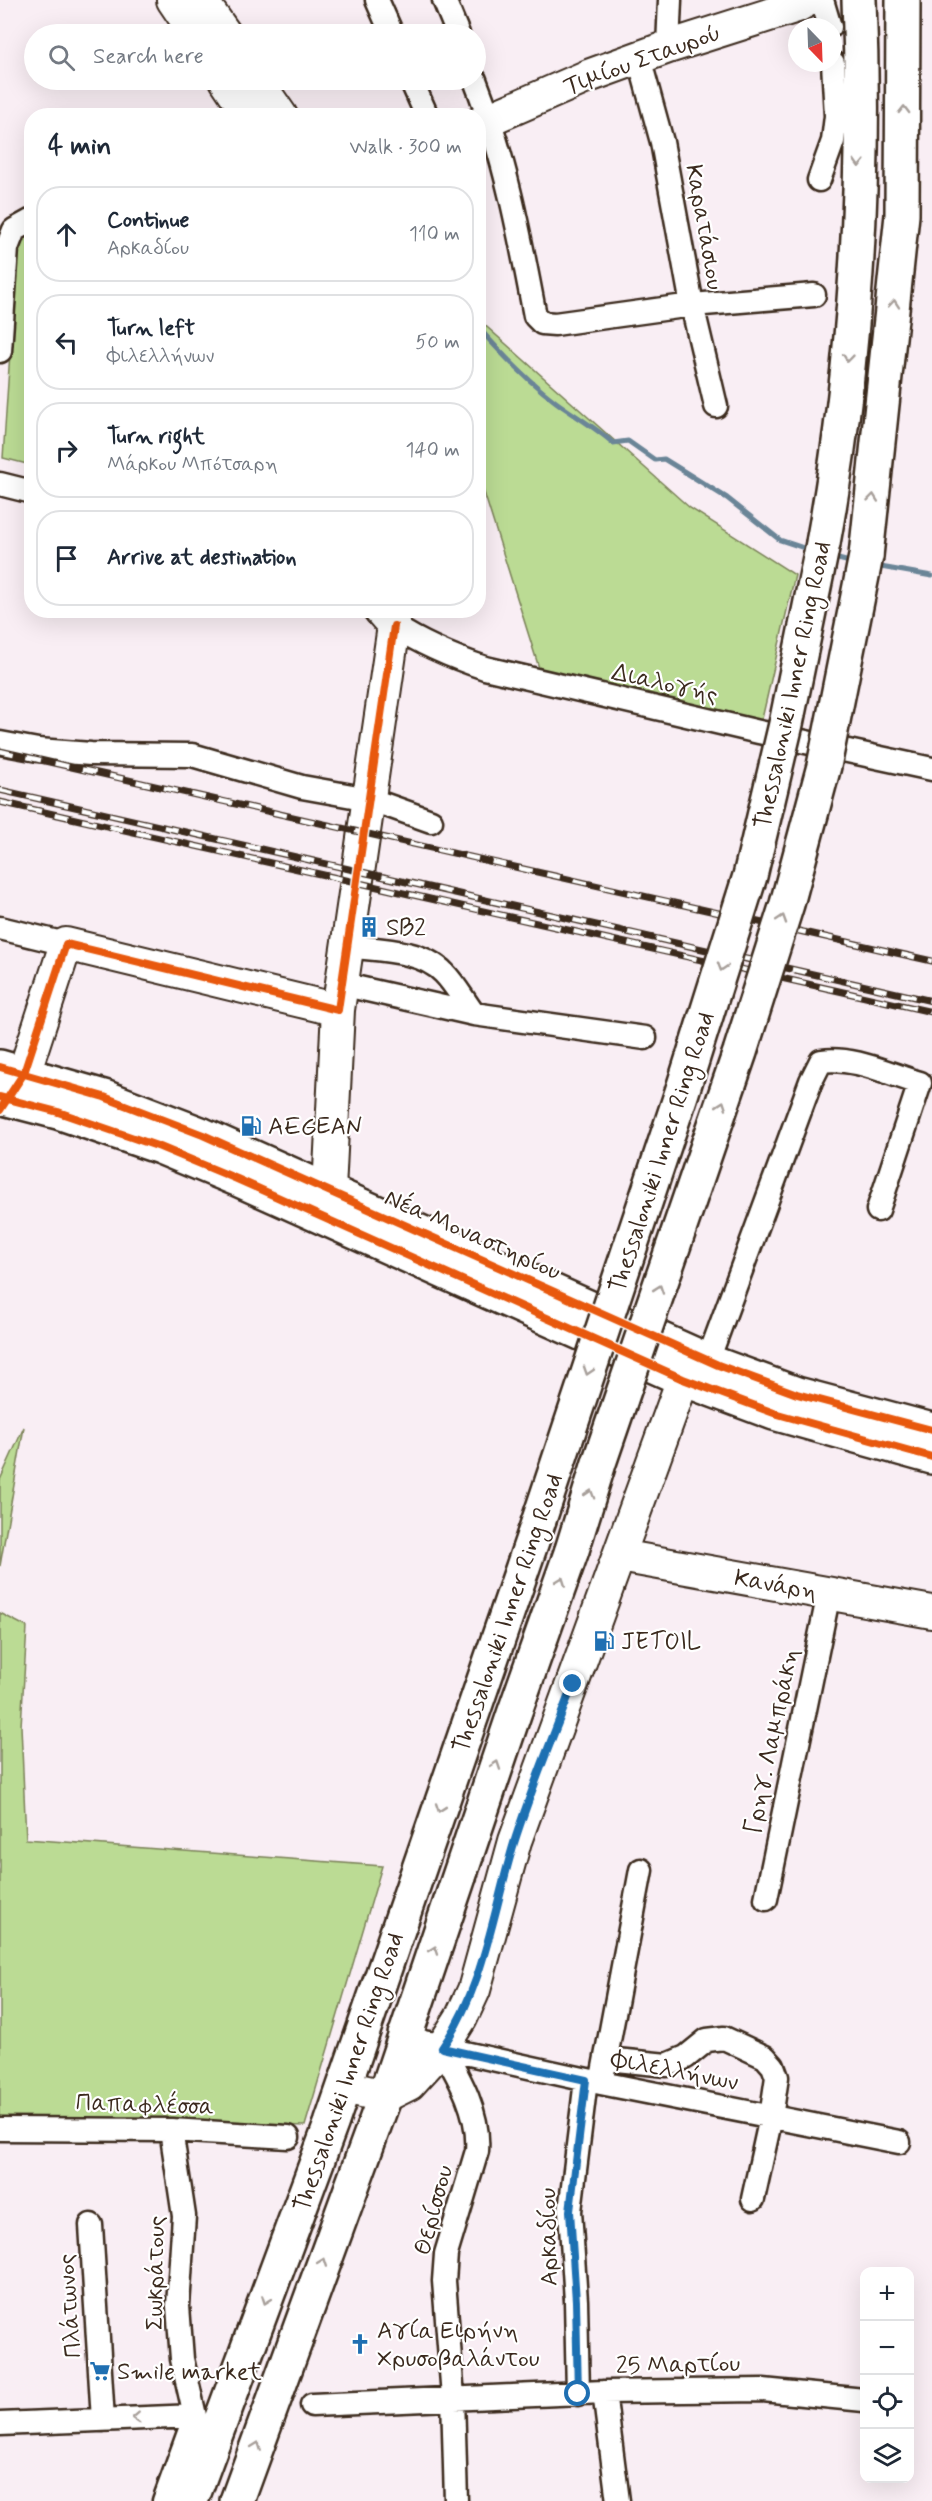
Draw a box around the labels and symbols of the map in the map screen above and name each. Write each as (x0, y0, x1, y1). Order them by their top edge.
street label: Τιμίου Σταυρού (560, 18, 725, 103)
north arrow (788, 18, 842, 72)
one-way arrow (898, 105, 910, 114)
one-way arrow (853, 159, 865, 168)
street label: Καρατάσιου (677, 162, 730, 293)
one-way arrow (887, 300, 900, 309)
one-way arrow (842, 353, 855, 363)
one-way arrow (867, 494, 879, 503)
street label: Thessaloniki Inner Ring Road (748, 539, 841, 832)
street label: Διαλογής (609, 657, 721, 712)
place label: SB2 (386, 913, 426, 944)
one-way arrow (775, 914, 787, 925)
building icon: SB2 (357, 915, 381, 939)
one-way arrow (716, 961, 729, 972)
street label: Thessaloniki Inner Ring Road (602, 1008, 724, 1297)
one-way arrow (714, 1100, 727, 1111)
place label: AEGEAN (268, 1112, 363, 1143)
fuel station icon: AEGEAN (239, 1114, 263, 1138)
street label: Νέα Μοναστηρίου (379, 1182, 566, 1288)
one-way arrow (651, 1284, 664, 1295)
one-way arrow (583, 1366, 596, 1376)
street label: Thessaloniki Inner Ring Road (446, 1470, 573, 1758)
one-way arrow (582, 1489, 595, 1500)
street label: Κανάρη (732, 1563, 819, 1608)
one-way arrow (553, 1577, 566, 1587)
place label: JETOIL (621, 1627, 701, 1658)
fuel station icon: JETOIL (592, 1629, 616, 1653)
street label: Γρηγ. Λαμπράκη (738, 1646, 807, 1837)
route end (559, 1670, 585, 1696)
one-way arrow (489, 1761, 502, 1771)
one-way arrow (434, 1802, 447, 1813)
street label: Thessaloniki Inner Ring Road (287, 1929, 414, 2217)
one-way arrow (426, 1945, 439, 1956)
street label: Φιλελλήνων (608, 2044, 741, 2099)
street label: Παπαφλέσσα (75, 2087, 215, 2123)
street label: Θερίσσου (408, 2162, 461, 2259)
street label: Αρκαδίου (533, 2187, 566, 2286)
street label: Σωκράτους (140, 2215, 173, 2331)
street label: Πλάτωνος (51, 2253, 90, 2359)
one-way arrow (315, 2257, 328, 2268)
one-way arrow (260, 2294, 273, 2305)
place label: Αγία Ειρήνη Χρυσοβαλάντου (377, 2316, 540, 2375)
church icon: Αγία Ειρήνη Χρυσοβαλάντου (348, 2332, 372, 2356)
street label: 25 Μαρτίου (616, 2349, 741, 2382)
place label: Smile market (117, 2357, 262, 2388)
supermarket icon: Smile market (88, 2359, 112, 2383)
route start (564, 2380, 590, 2406)
one-way arrow (132, 2412, 141, 2425)
one-way arrow (250, 2441, 262, 2452)

